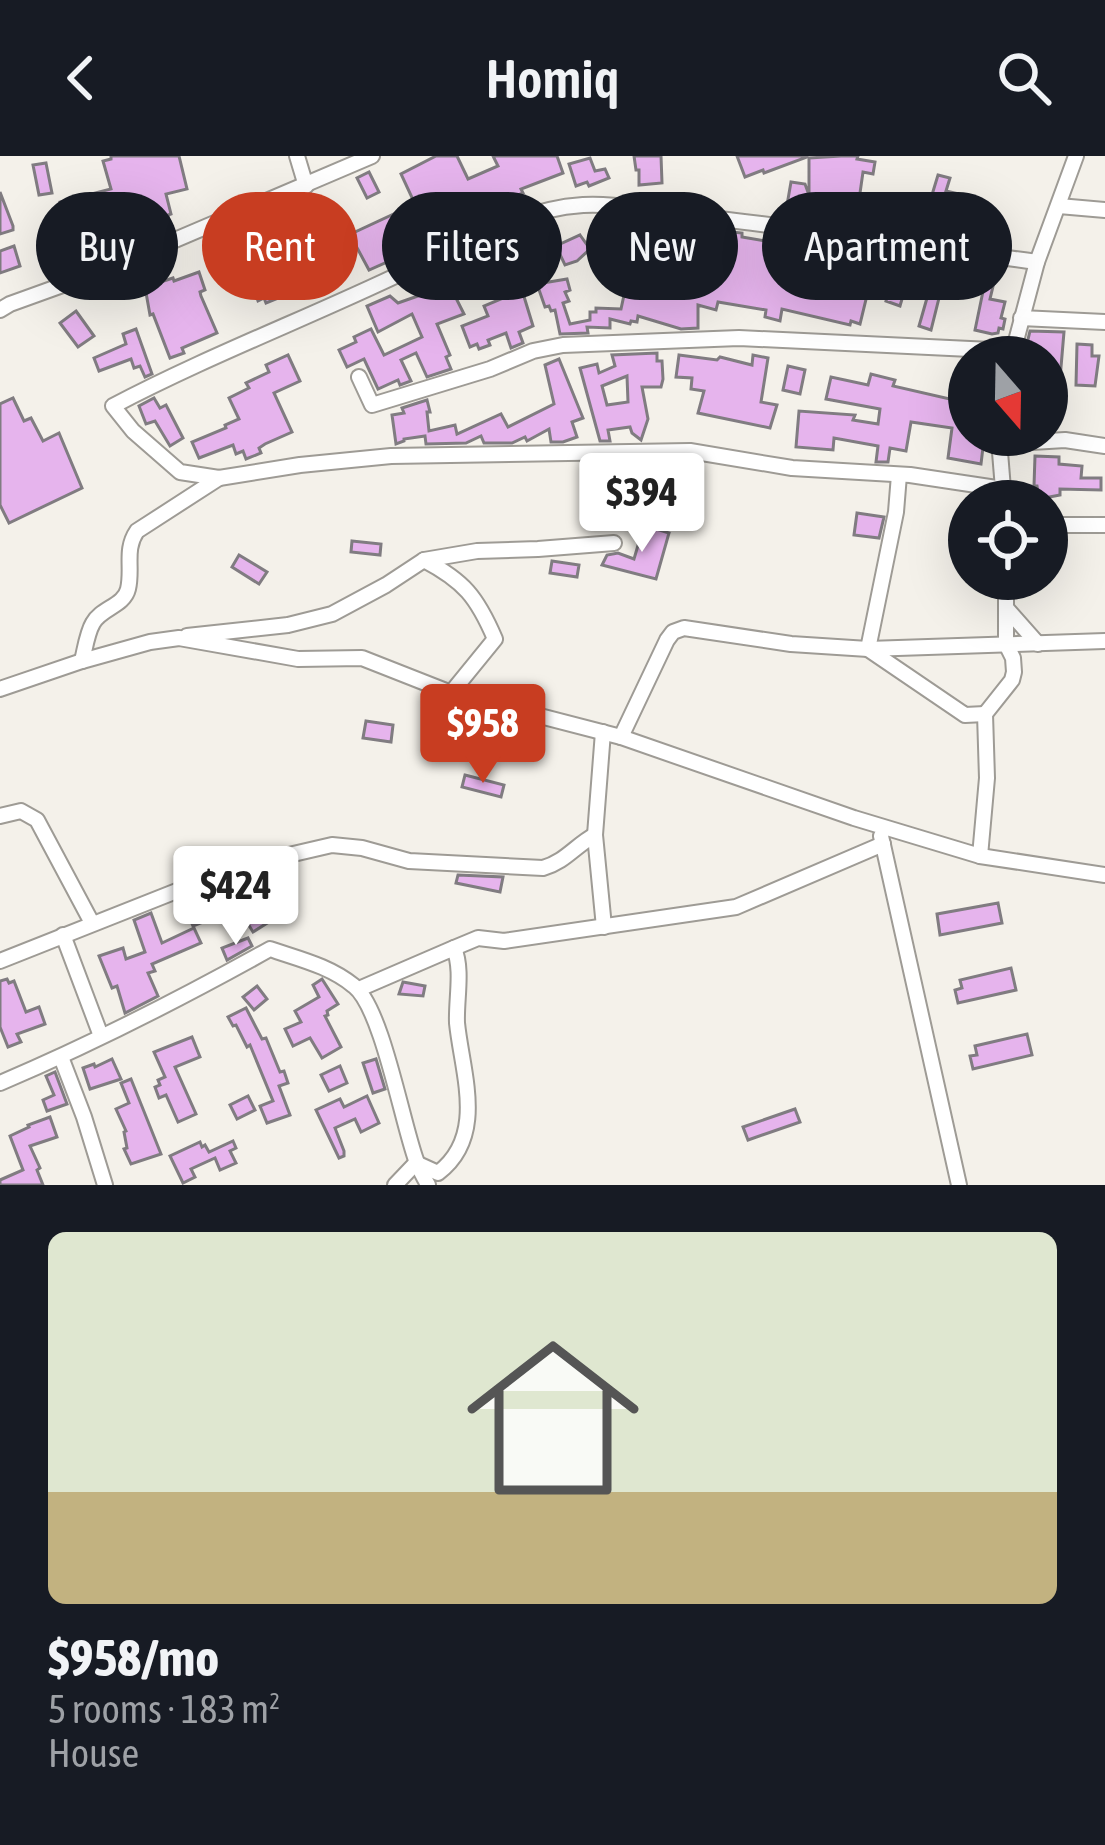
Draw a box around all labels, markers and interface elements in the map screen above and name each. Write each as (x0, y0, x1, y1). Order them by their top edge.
icon: back (48, 45, 114, 111)
icon: search (991, 45, 1057, 111)
text: Homiq (486, 48, 619, 109)
chip: Buy (36, 192, 178, 300)
chip: Rent (202, 192, 358, 300)
chip: Filters (382, 192, 562, 300)
chip: New (586, 192, 738, 300)
chip: Apartment (762, 192, 1012, 300)
north arrow (948, 336, 1068, 456)
map controls (948, 336, 1068, 600)
pin: $394 (571, 453, 713, 555)
text: $394 (606, 470, 678, 514)
button: locate (948, 480, 1068, 600)
pin: $958 (412, 684, 554, 786)
text: $958 (447, 701, 519, 745)
pin: $424 (165, 846, 307, 948)
text: $424 (200, 863, 272, 907)
icon: home (445, 1310, 661, 1526)
text: $958/mo (48, 1628, 219, 1687)
text: 5 rooms · 183 m² (48, 1687, 280, 1731)
text: House (48, 1731, 139, 1775)

